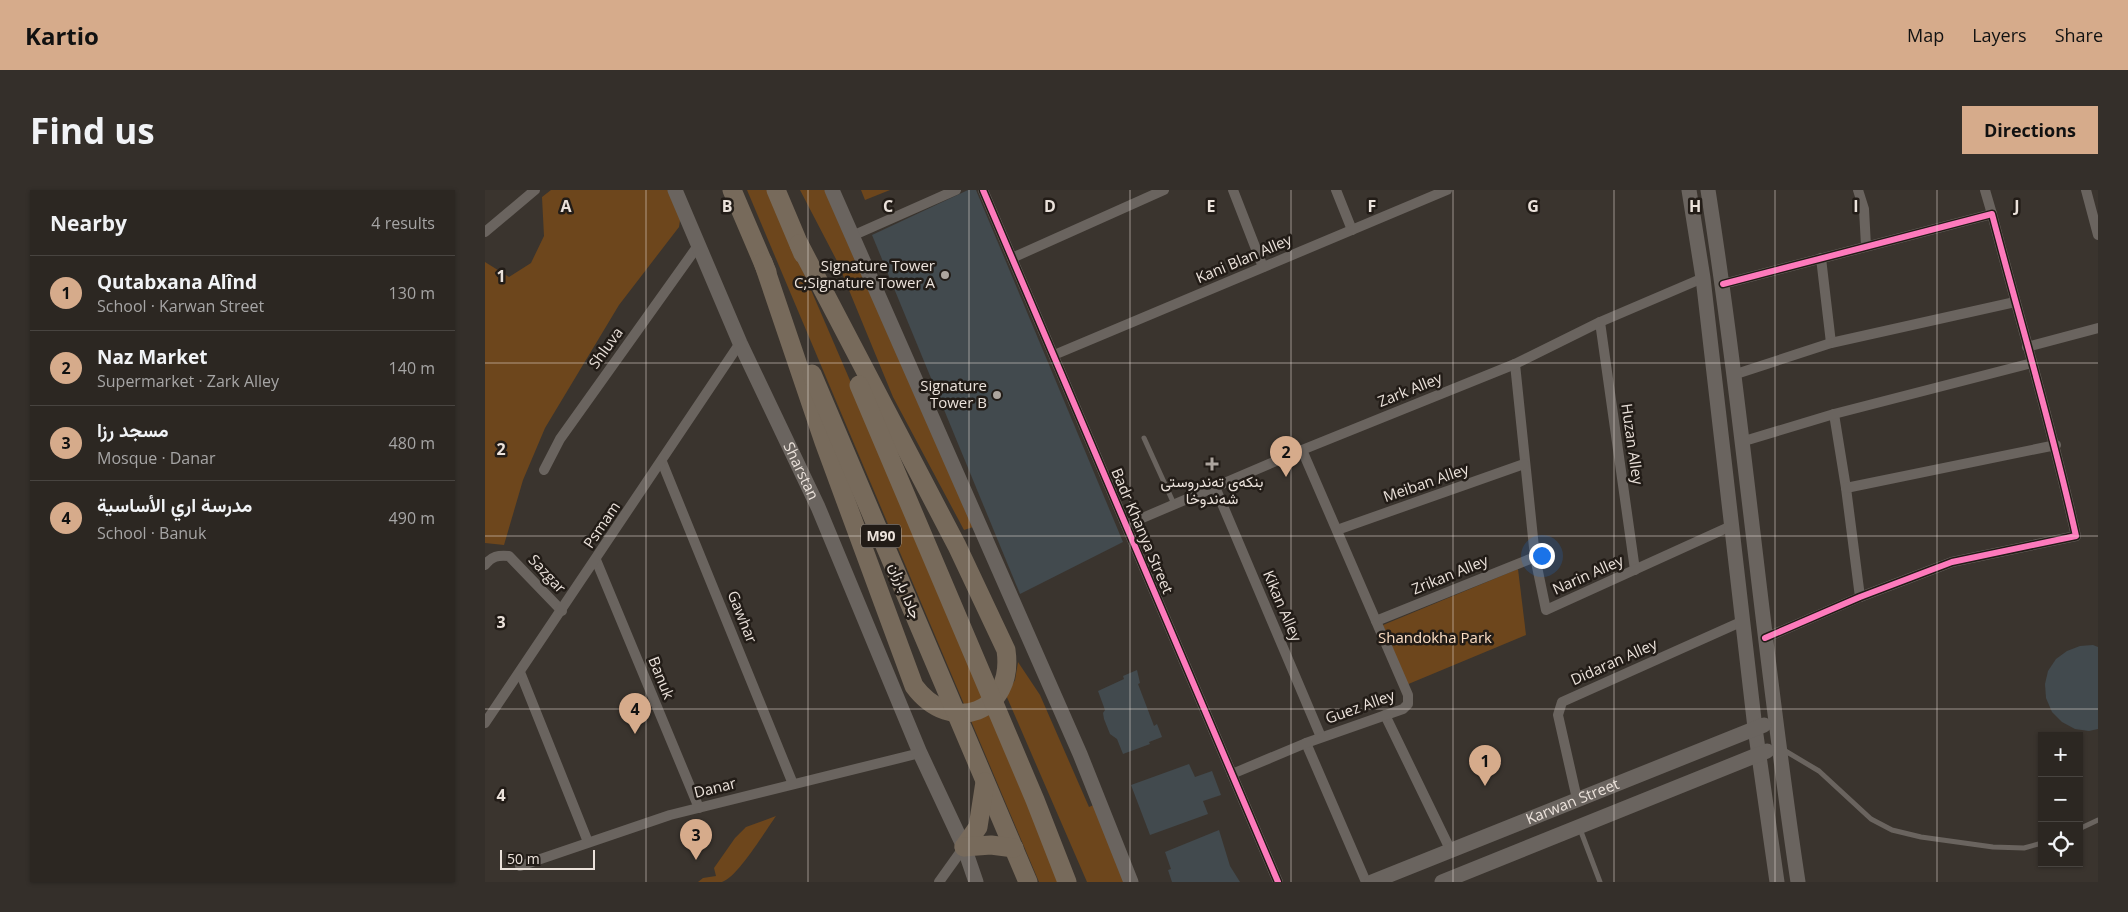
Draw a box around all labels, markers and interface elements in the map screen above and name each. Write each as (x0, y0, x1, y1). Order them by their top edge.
text: Kartio (25, 19, 99, 52)
text: Map (1907, 23, 1944, 47)
text: Layers (1972, 23, 2027, 47)
text: Share (2055, 23, 2103, 47)
button: Directions (1962, 106, 2098, 154)
text: Find us (30, 107, 155, 154)
text: A (560, 195, 572, 217)
text: B (722, 195, 732, 217)
text: C (883, 195, 893, 217)
text: D (1044, 195, 1056, 217)
text: E (1207, 195, 1216, 217)
text: F (1368, 195, 1376, 217)
text: G (1527, 195, 1539, 217)
text: H (1689, 195, 1701, 217)
text: I (1853, 195, 1859, 217)
text: J (2012, 195, 2020, 217)
text: Nearby (50, 209, 127, 237)
text: 4 results (371, 212, 435, 234)
street label: Kani Blan Alley (1193, 229, 1295, 287)
place label: Signature Tower C;Signature Tower A (794, 255, 936, 292)
text: 1 (496, 265, 506, 287)
text: Qutabxana Alînd (97, 269, 257, 295)
marker: Signature Tower C;Signature Tower A (939, 269, 951, 281)
text: 1 (61, 282, 71, 304)
text: 130 m (389, 282, 435, 304)
text: School · Karwan Street (97, 295, 264, 317)
street label: Shluva (584, 323, 627, 372)
text: Naz Market (97, 344, 207, 370)
text: 2 (61, 357, 71, 379)
text: 140 m (389, 357, 435, 379)
street label: Zark Alley (1374, 367, 1445, 411)
text: Supermarket · Zark Alley (97, 370, 279, 392)
place label: Signature Tower B (920, 375, 987, 412)
marker: Signature Tower B (991, 389, 1003, 401)
street label: Huzan Alley (1617, 402, 1649, 486)
text: مسجد رزا (97, 417, 169, 443)
text: 3 (61, 432, 71, 454)
text: 480 m (389, 432, 435, 454)
pin: 2 (1270, 436, 1302, 477)
text: 2 (496, 438, 506, 460)
street label: Sharstan (779, 438, 824, 503)
text: Mosque · Danar (97, 447, 215, 469)
marker: بنکەی تەندروستی شەندوخا (1205, 457, 1219, 471)
street label: Meiban Alley (1380, 458, 1472, 506)
street label: Badr Khanya Street (1107, 465, 1178, 597)
place label: بنکەی تەندروستی شەندوخا (1161, 471, 1263, 508)
text: مدرسة اري الأساسية (97, 492, 252, 518)
street label: Psmam (578, 497, 624, 552)
text: 4 (61, 507, 71, 529)
text: 490 m (389, 507, 435, 529)
text: School · Banuk (97, 522, 206, 544)
road number: M90 (861, 524, 901, 548)
your location (1529, 543, 1555, 569)
street label: Zrikan Alley (1408, 549, 1491, 598)
street label: Narin Alley (1549, 549, 1627, 599)
street label: Sazgar (525, 550, 571, 597)
street label: جادا بارزان (885, 559, 927, 622)
street label: Kikan Alley (1259, 567, 1307, 645)
street label: Gawhar (723, 588, 762, 646)
text: 3 (496, 611, 506, 633)
park label: Shandokha Park (1378, 627, 1492, 647)
street label: Didaran Alley (1567, 633, 1660, 689)
street label: Banuk (644, 653, 680, 702)
street label: Guez Alley (1322, 684, 1398, 728)
pin: 4 (619, 693, 651, 734)
map controls (2038, 732, 2083, 867)
button: + (2038, 732, 2083, 777)
pin: 1 (1469, 745, 1501, 786)
street label: Danar (692, 772, 738, 802)
street label: Karwan Street (1523, 773, 1622, 828)
button: − (2038, 777, 2083, 822)
text: 4 (496, 784, 506, 806)
pin: 3 (680, 819, 712, 860)
button: locate (2038, 822, 2083, 867)
scale bar (500, 847, 595, 870)
text: 50 m (507, 849, 540, 868)

